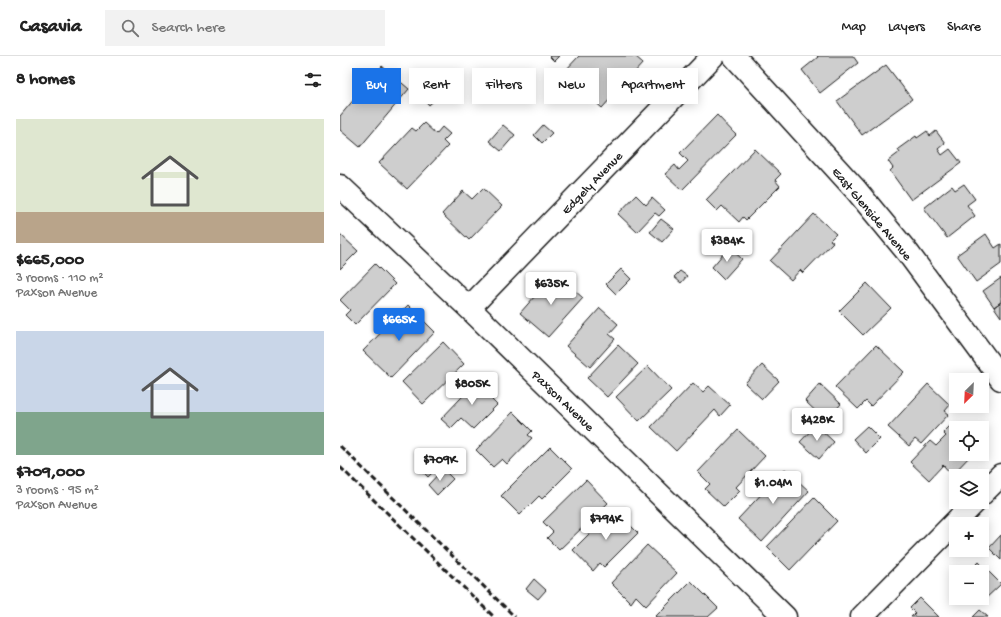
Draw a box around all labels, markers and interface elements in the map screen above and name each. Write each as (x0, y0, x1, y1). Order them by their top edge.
search box (105, 10, 385, 46)
text: Casavia (20, 16, 81, 39)
icon: search (119, 17, 141, 39)
text: Search here (151, 19, 225, 37)
text: Map (842, 19, 866, 36)
text: Layers (888, 19, 925, 36)
text: Share (947, 19, 981, 36)
chip: Buy (352, 68, 401, 104)
chip: Rent (409, 68, 464, 104)
chip: Filters (472, 68, 536, 104)
chip: New (544, 68, 599, 104)
chip: Apartment (607, 68, 698, 104)
icon: filters (302, 69, 324, 91)
text: 8 homes (16, 70, 74, 90)
icon: home (134, 145, 206, 217)
street label: Edgely Avenue (559, 149, 627, 218)
street label: East Glenside Avenue (828, 165, 914, 264)
pin: $384K (699, 229, 755, 263)
text: $384K (710, 234, 744, 249)
text: $665,000 (16, 251, 84, 271)
text: 3 rooms · 110 m² (16, 271, 104, 286)
pin: $635K (523, 272, 579, 306)
text: $635K (534, 277, 568, 292)
text: Paxson Avenue (16, 286, 97, 301)
pin: $665K (371, 308, 427, 342)
text: $665K (382, 313, 416, 328)
icon: home (134, 357, 206, 429)
street label: Paxson Avenue (527, 368, 597, 436)
pin: $805K (444, 372, 500, 406)
north arrow (949, 373, 989, 413)
map controls (949, 373, 989, 605)
text: $805K (455, 377, 489, 392)
pin: $428K (789, 408, 845, 442)
text: $428K (801, 413, 833, 428)
button: locate (949, 421, 989, 461)
pin: $709K (412, 448, 468, 482)
text: $709K (423, 453, 457, 468)
text: $709,000 (16, 463, 85, 483)
button: layers (949, 469, 989, 509)
pin: $1.04M (740, 471, 806, 505)
text: $1.04M (754, 476, 792, 491)
text: 3 rooms · 95 m² (16, 483, 99, 498)
text: Paxson Avenue (16, 498, 97, 513)
pin: $794K (578, 507, 634, 541)
text: $794K (590, 512, 622, 527)
button: + (949, 517, 989, 557)
button: − (949, 565, 989, 605)

